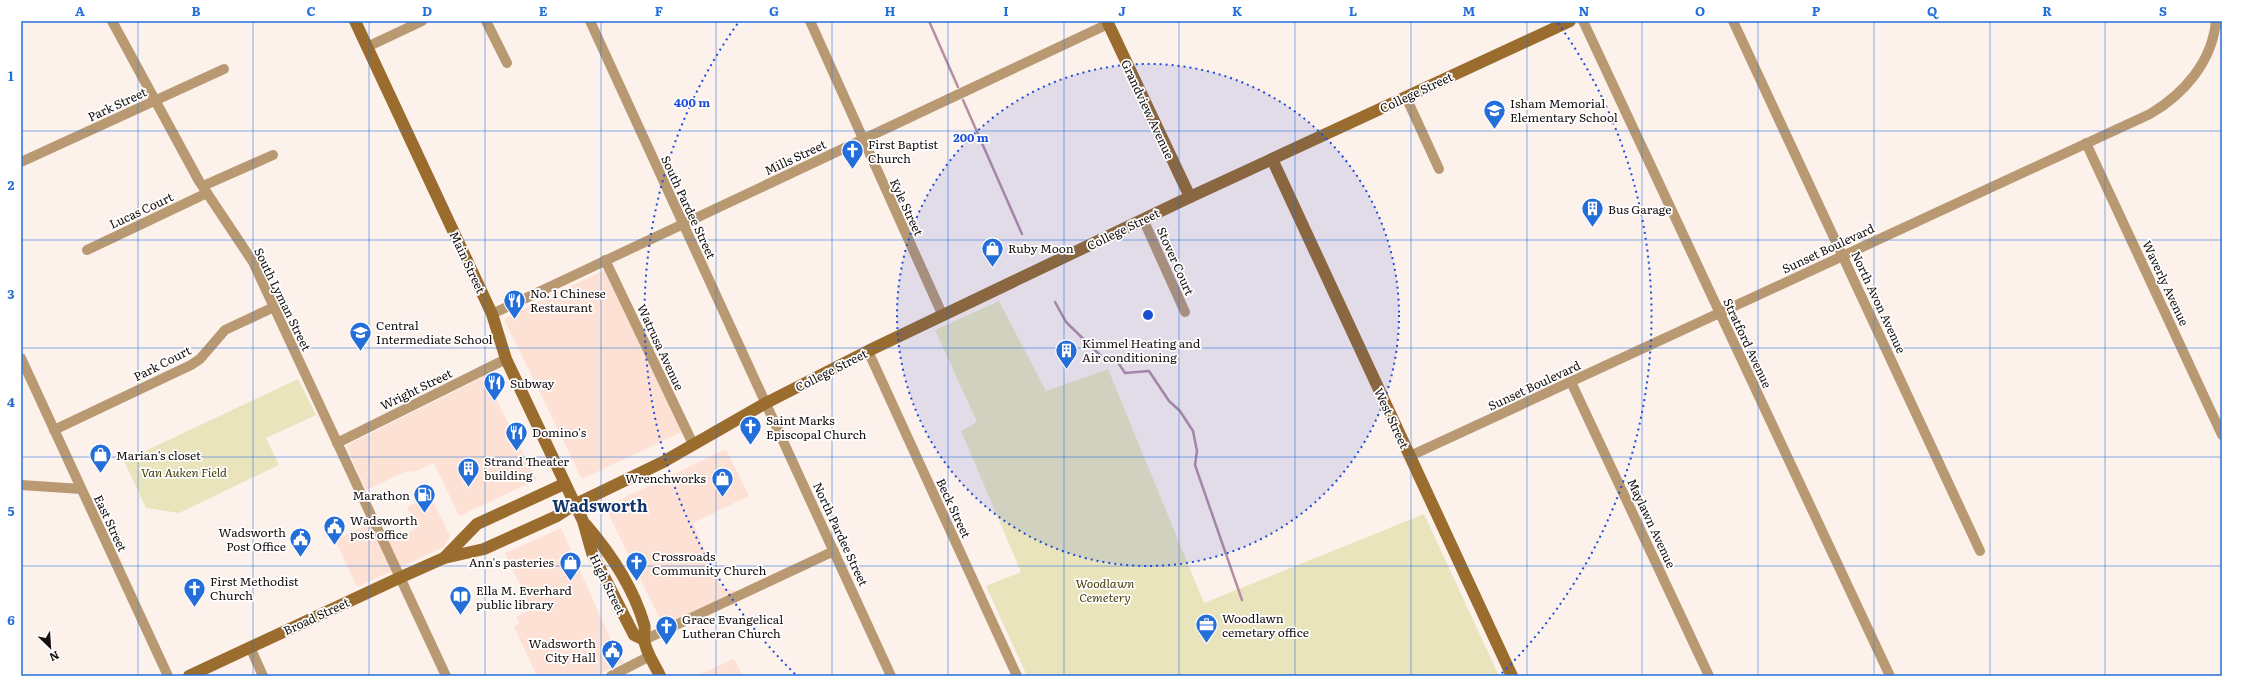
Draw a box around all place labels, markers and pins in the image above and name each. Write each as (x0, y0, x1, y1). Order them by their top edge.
place label: Isham Memorial Elementary School (1510, 94, 1618, 126)
school or university icon: Isham Memorial Elementary School (1482, 97, 1508, 130)
place label: First Baptist Church (868, 135, 938, 167)
church icon: First Baptist Church (839, 138, 865, 171)
building icon: Bus Garage (1580, 196, 1606, 229)
place label: Bus Garage (1608, 200, 1672, 218)
shop icon: Ruby Moon (980, 235, 1006, 268)
place label: Ruby Moon (1008, 239, 1074, 257)
place label: No. 1 Chinese Restaurant (530, 284, 606, 316)
restaurant icon: No. 1 Chinese Restaurant (502, 287, 528, 320)
centre of rings (1141, 308, 1155, 322)
place label: Central Intermediate School (376, 316, 493, 348)
school or university icon: Central Intermediate School (348, 319, 374, 352)
place label: Kimmel Heating and Air conditioning (1082, 334, 1201, 366)
building icon: Kimmel Heating and Air conditioning (1053, 337, 1079, 370)
restaurant icon: Subway (481, 370, 507, 403)
place label: Subway (510, 374, 555, 392)
place label: Saint Marks Episcopal Church (766, 411, 867, 443)
church icon: Saint Marks Episcopal Church (738, 414, 764, 447)
restaurant icon: Domino's (504, 419, 530, 452)
place label: Domino's (532, 423, 587, 441)
shop icon: Marian's closet (88, 442, 114, 475)
place label: Marian's closet (116, 446, 201, 464)
place label: Strand Theater building (484, 452, 569, 484)
building icon: Strand Theater building (456, 455, 482, 488)
shop icon: Wrenchworks (709, 465, 735, 498)
place label: Wrenchworks (625, 469, 707, 487)
fuel station icon: Marathon (412, 482, 438, 515)
place label: Marathon (352, 486, 410, 504)
place label: Wadsworth post office (350, 511, 418, 543)
public building icon: Wadsworth post office (321, 514, 347, 547)
place label: Wadsworth Post Office (218, 523, 286, 555)
public building icon: Wadsworth Post Office (288, 526, 314, 559)
place label: Crossroads Community Church (652, 547, 766, 579)
shop icon: Ann's pasteries (557, 549, 583, 582)
church icon: Crossroads Community Church (624, 550, 650, 583)
place label: Ann's pasteries (469, 553, 555, 571)
place label: First Methodist Church (210, 572, 299, 604)
church icon: First Methodist Church (181, 575, 207, 608)
place label: Ella M. Everhard public library (476, 581, 572, 613)
library icon: Ella M. Everhard public library (447, 584, 473, 617)
place label: Woodlawn cemetary office (1222, 609, 1309, 641)
place label: Grace Evangelical Lutheran Church (682, 610, 783, 642)
office icon: Woodlawn cemetary office (1193, 612, 1219, 645)
church icon: Grace Evangelical Lutheran Church (653, 613, 679, 646)
place label: Wadsworth City Hall (528, 634, 596, 666)
public building icon: Wadsworth City Hall (599, 637, 625, 670)

